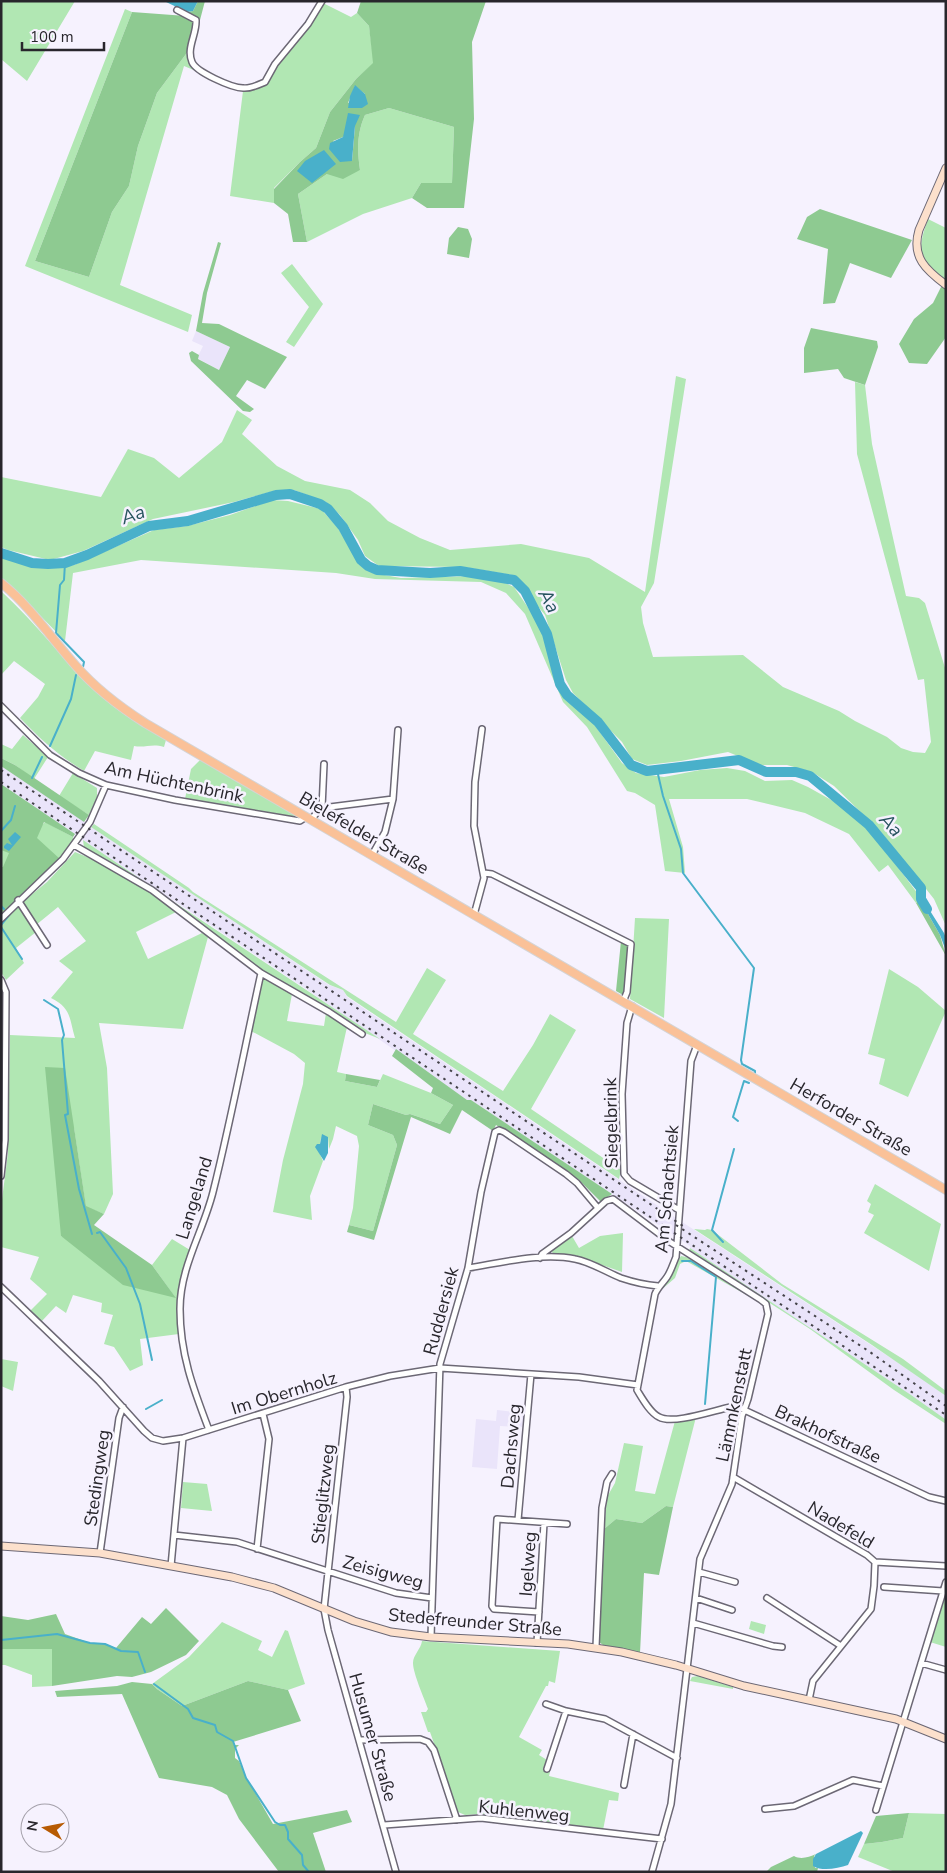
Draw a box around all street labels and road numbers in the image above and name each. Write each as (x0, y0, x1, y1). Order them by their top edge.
street label: Am Hüchtenbrink (102, 756, 247, 809)
street label: Bielefelder Straße (295, 786, 433, 880)
street label: Herforder Straße (786, 1072, 916, 1162)
street label: Siegelbrink (598, 1076, 624, 1169)
street label: Am Schachtsiek (649, 1123, 685, 1254)
street label: Langeland (170, 1154, 218, 1242)
street label: Ruddersiek (418, 1263, 465, 1358)
street label: Lämmkenstatt (710, 1345, 758, 1464)
street label: Im Obernholz (228, 1366, 340, 1420)
street label: Brakhofstraße (771, 1399, 885, 1469)
street label: Dachsweg (495, 1403, 527, 1489)
street label: Stedingweg (78, 1428, 116, 1528)
street label: Stieglitzweg (306, 1443, 340, 1545)
street label: Nadefeld (803, 1496, 879, 1554)
street label: Igelweg (514, 1531, 542, 1597)
street label: Zeisigweg (340, 1550, 426, 1594)
street label: Stedefreunder Straße (387, 1602, 563, 1642)
street label: Husumer Straße (343, 1670, 403, 1804)
street label: Kuhlenweg (477, 1794, 571, 1828)

